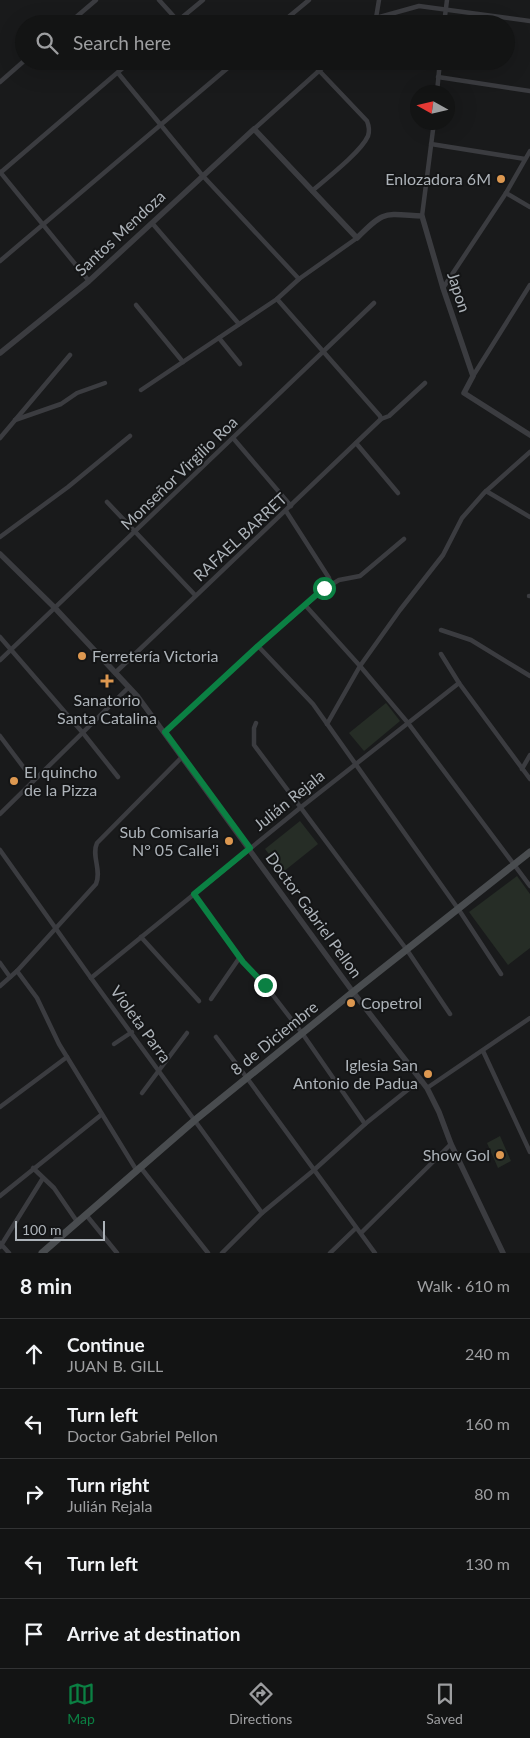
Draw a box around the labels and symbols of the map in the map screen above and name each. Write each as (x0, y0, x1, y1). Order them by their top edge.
north arrow (410, 85, 455, 130)
place label: Enlozadora 6M (385, 169, 491, 188)
marker: Enlozadora 6M (495, 173, 507, 185)
street label: Santos Mendoza (71, 186, 169, 279)
street label: Japon (444, 269, 475, 314)
street label: Monseñor Virgilio Roa (116, 412, 241, 533)
street label: RAFAEL BARRET (189, 488, 291, 585)
route start (313, 577, 336, 600)
place label: Ferretería Victoria (92, 646, 219, 665)
marker: Ferretería Victoria (76, 650, 88, 662)
marker: Sanatorio Santa Catalina (100, 674, 114, 688)
place label: Sanatorio Santa Catalina (57, 690, 157, 727)
place label: El quincho de la Pizza (24, 762, 97, 799)
street label: Julián Rejala (249, 765, 328, 834)
marker: El quincho de la Pizza (8, 775, 20, 787)
place label: Sub Comisaría N° 05 Calle'i (119, 822, 219, 859)
marker: Sub Comisaría N° 05 Calle'i (223, 835, 235, 847)
street label: Doctor Gabriel Pellon (262, 848, 366, 981)
route end (254, 974, 277, 997)
street label: Violeta Parra (107, 982, 176, 1066)
place label: Copetrol (361, 993, 422, 1012)
street label: 8 de Diciembre (226, 997, 321, 1079)
marker: Copetrol (345, 997, 357, 1009)
place label: Iglesia San Antonio de Padua (293, 1055, 418, 1092)
marker: Iglesia San Antonio de Padua (422, 1068, 434, 1080)
place label: Show Gol (423, 1145, 490, 1164)
marker: Show Gol (494, 1149, 506, 1161)
scale bar (15, 1218, 105, 1241)

